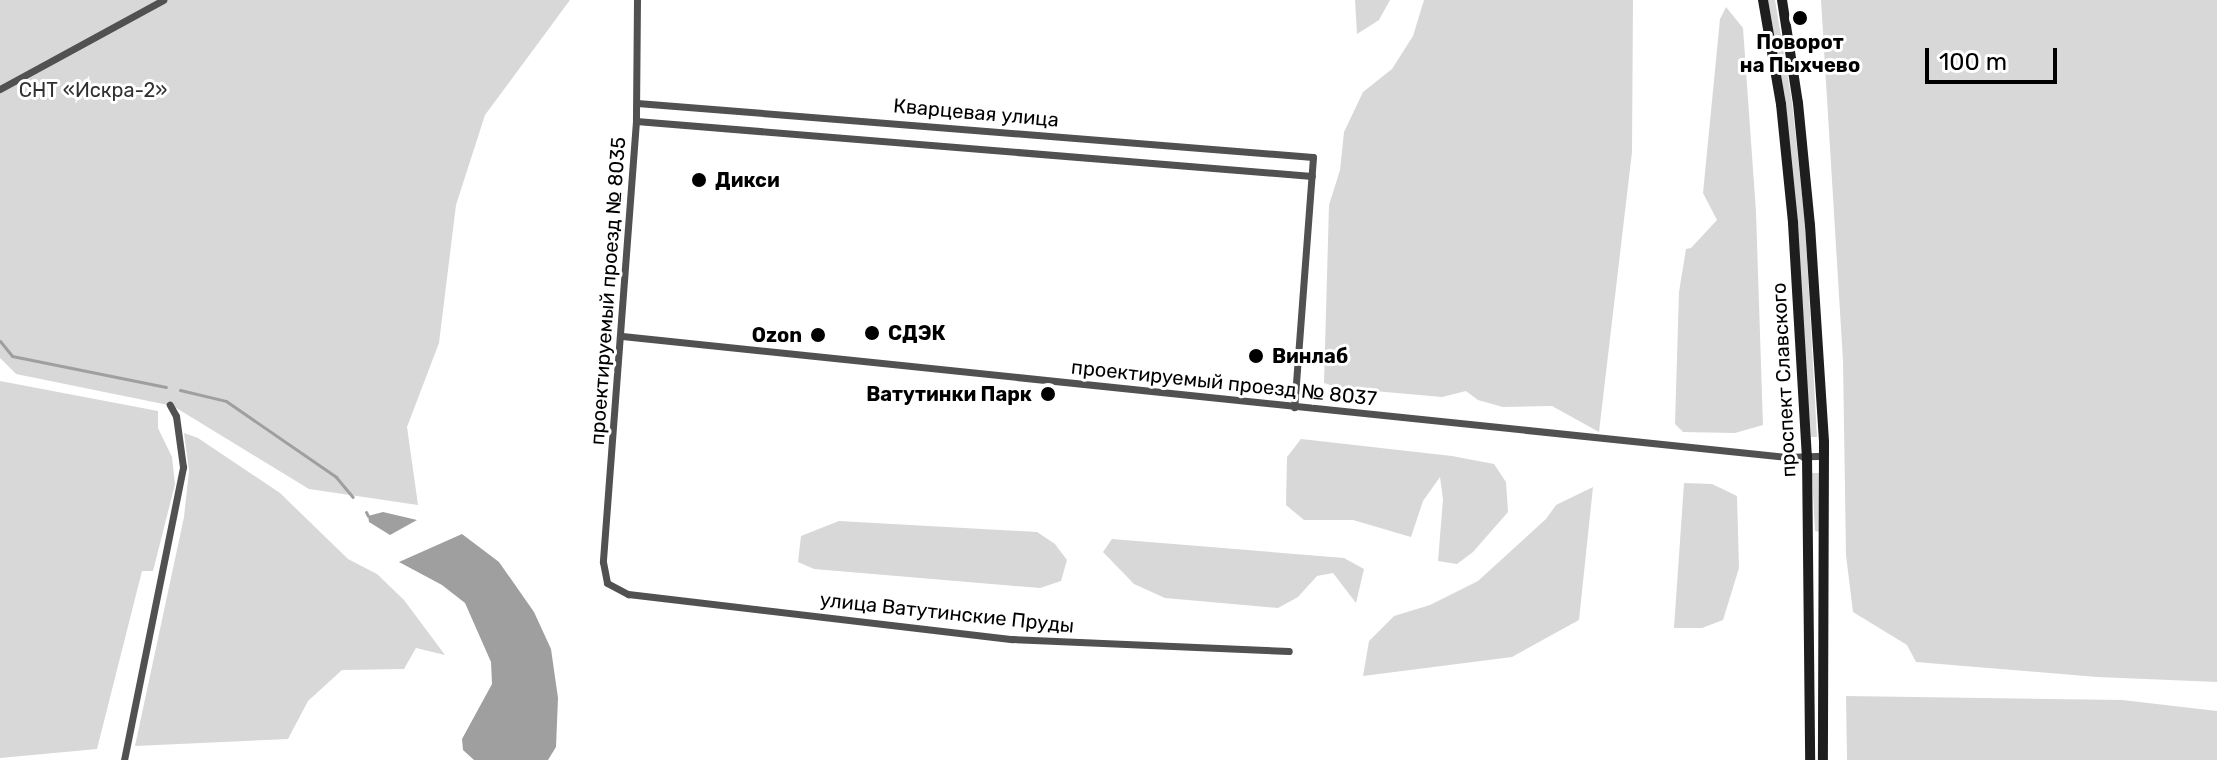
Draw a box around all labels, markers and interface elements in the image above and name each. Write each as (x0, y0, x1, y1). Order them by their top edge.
marker: Поворот на Пыхчево (1791, 9, 1809, 27)
place label: Поворот на Пыхчево (1740, 30, 1860, 77)
scale bar (1929, 32, 2061, 82)
text: 100 m (1939, 48, 2007, 76)
park label: СНТ «Искра-2» (19, 78, 167, 102)
street label: Кварцевая улица (892, 94, 1060, 132)
street label: проектируемый проезд № 8035 (585, 136, 631, 446)
place label: Дикси (715, 168, 780, 192)
marker: Дикси (690, 171, 708, 189)
street label: проспект Славского (1767, 282, 1801, 478)
place label: СДЭК (888, 321, 946, 345)
place label: Ozon (752, 323, 802, 347)
marker: СДЭК (863, 324, 881, 342)
marker: Ozon (809, 326, 827, 344)
place label: Винлаб (1272, 344, 1348, 368)
marker: Винлаб (1247, 347, 1265, 365)
street label: проектируемый проезд № 8037 (1070, 355, 1378, 411)
place label: Ватутинки Парк (866, 382, 1032, 406)
marker: Ватутинки Парк (1039, 385, 1057, 403)
street label: улица Ватутинские Пруды (819, 588, 1075, 638)

